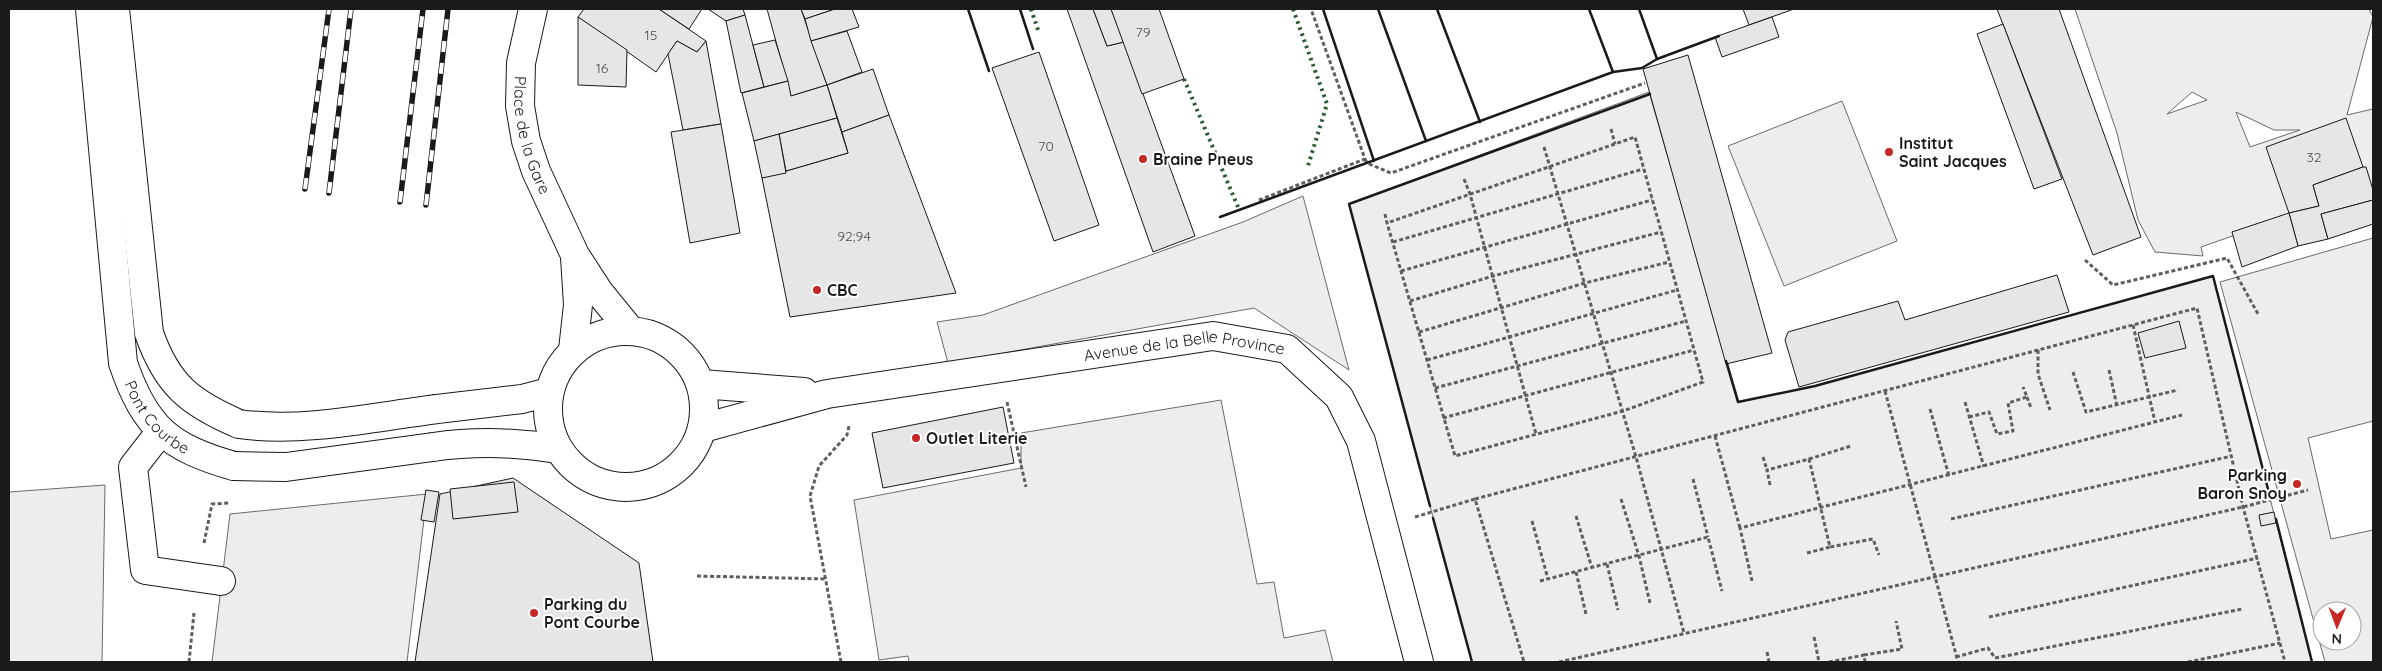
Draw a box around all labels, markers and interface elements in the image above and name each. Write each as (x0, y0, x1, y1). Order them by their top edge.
house number: 79 (1136, 23, 1151, 41)
house number: 15 (645, 26, 657, 44)
house number: 16 (596, 59, 609, 77)
street label: Place de la Gare (510, 76, 555, 197)
place label: Institut Saint Jacques (1899, 133, 2007, 171)
house number: 70 (1038, 137, 1054, 155)
marker: Institut Saint Jacques (1883, 146, 1895, 158)
house number: 32 (2306, 148, 2322, 166)
place label: Braine Pneus (1153, 149, 1254, 169)
marker: Braine Pneus (1137, 153, 1149, 165)
house number: 92;94 (837, 227, 871, 245)
place label: CBC (827, 280, 858, 300)
marker: CBC (811, 284, 823, 296)
street label: Avenue de la Belle Province (1082, 325, 1287, 365)
street label: Pont Courbe (120, 377, 193, 458)
place label: Outlet Literie (926, 428, 1028, 448)
marker: Outlet Literie (910, 432, 922, 444)
place label: Parking Baron Snoy (2197, 465, 2287, 503)
marker: Parking Baron Snoy (2291, 478, 2303, 490)
place label: Parking du Pont Courbe (544, 594, 640, 632)
north arrow (2312, 601, 2362, 651)
marker: Parking du Pont Courbe (528, 607, 540, 619)
text: N (2331, 630, 2342, 648)

